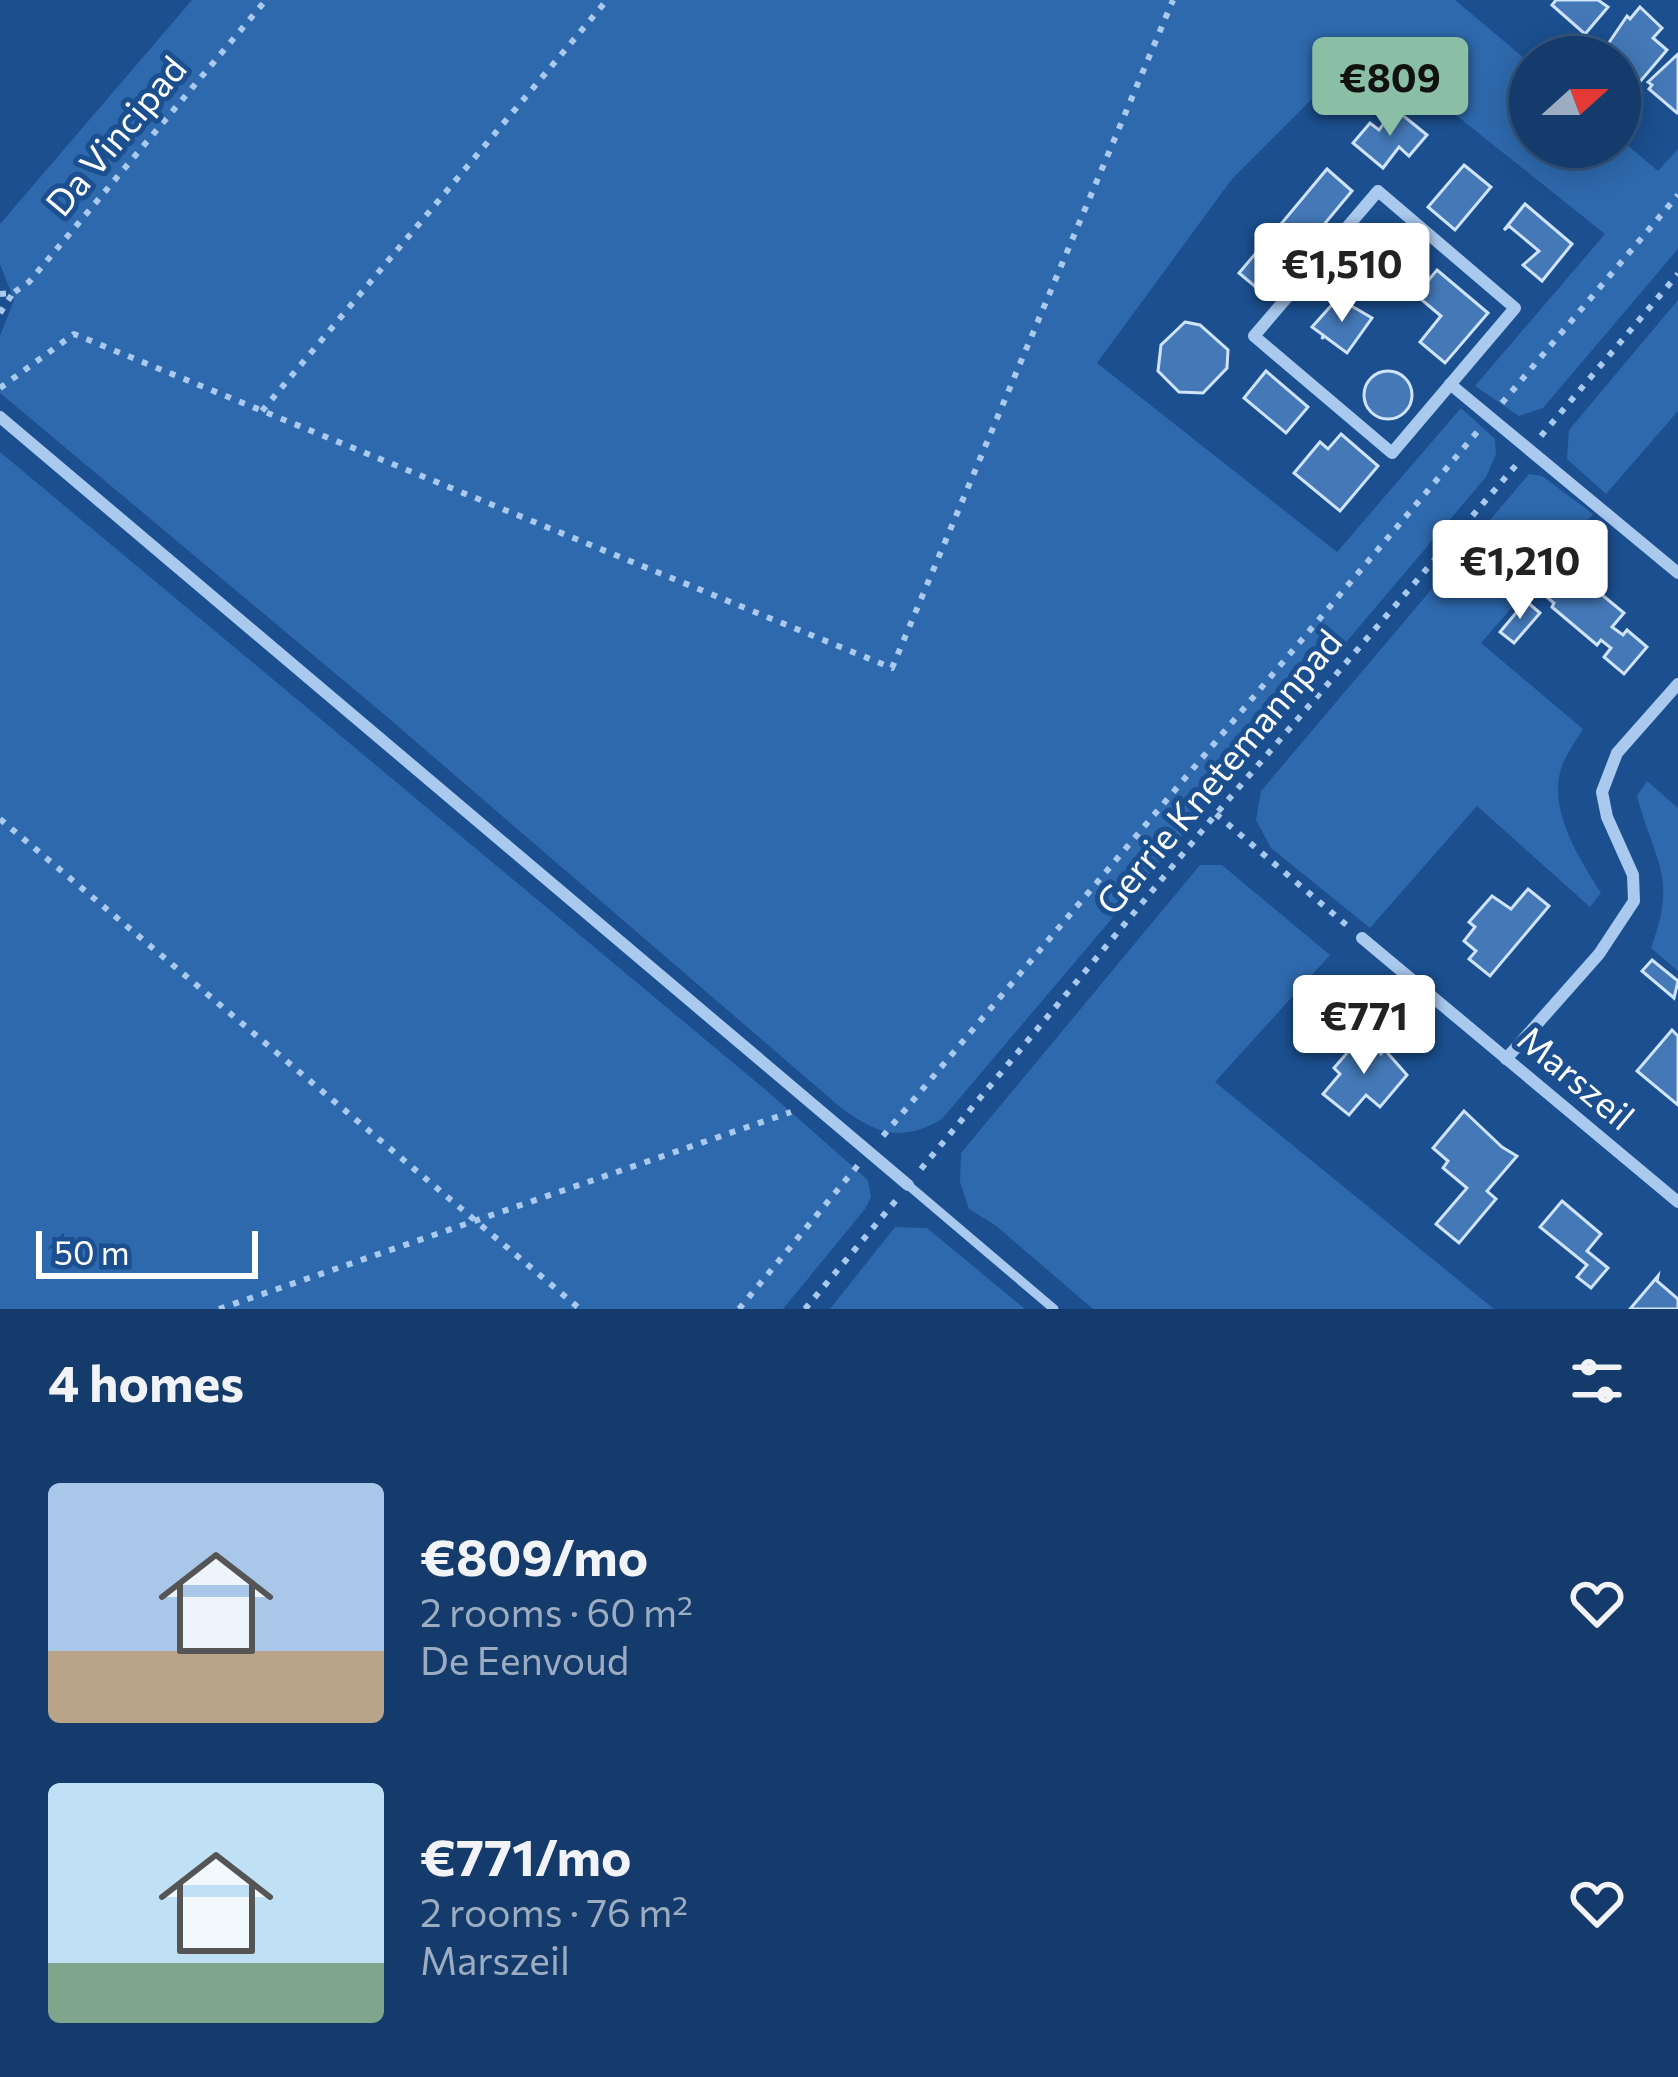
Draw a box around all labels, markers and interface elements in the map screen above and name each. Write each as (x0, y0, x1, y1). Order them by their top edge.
north arrow (1509, 36, 1641, 168)
map controls (1509, 36, 1641, 168)
pin: €809 (1319, 37, 1461, 139)
street label: Da Vincipad (35, 46, 194, 223)
text: €809 (1339, 52, 1441, 100)
pin: €1,510 (1244, 223, 1440, 325)
text: €1,510 (1281, 238, 1403, 286)
pin: €1,210 (1422, 520, 1618, 622)
text: €1,210 (1460, 535, 1580, 583)
street label: Gerrie Knetemannpad (1085, 619, 1350, 922)
pin: €771 (1293, 975, 1435, 1077)
text: €771 (1320, 990, 1408, 1038)
street label: Marszeil (1510, 1015, 1644, 1138)
scale bar (36, 1225, 258, 1278)
text: 50 m (54, 1231, 130, 1272)
icon: filters (1564, 1348, 1630, 1414)
text: 4 homes (48, 1350, 244, 1413)
text: €809/mo (420, 1524, 648, 1587)
icon: home (144, 1531, 288, 1675)
icon: heart (1564, 1570, 1630, 1636)
text: 2 rooms · 60 m² (420, 1587, 693, 1635)
text: De Eenvoud (420, 1635, 629, 1683)
text: €771/mo (420, 1824, 631, 1887)
icon: home (144, 1831, 288, 1975)
icon: heart (1564, 1870, 1630, 1936)
text: 2 rooms · 76 m² (420, 1887, 688, 1935)
text: Marszeil (420, 1935, 570, 1983)

